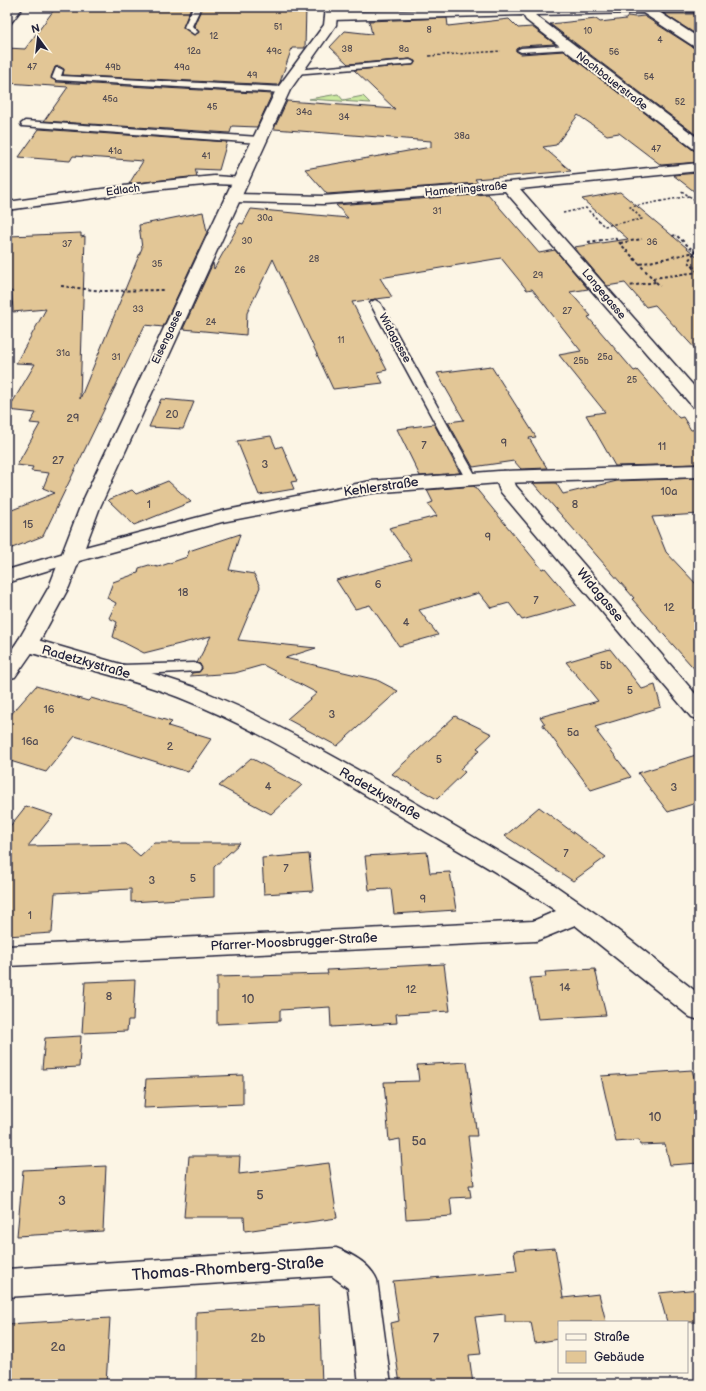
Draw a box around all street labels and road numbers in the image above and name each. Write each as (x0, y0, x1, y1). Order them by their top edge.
street label: Nachbauerstraße (574, 49, 651, 113)
street label: Hamerlingstraße (424, 179, 508, 199)
street label: Edlach (105, 181, 141, 199)
street label: Langegasse (579, 266, 629, 322)
street label: Eisengasse (149, 308, 185, 366)
street label: Widagasse (376, 311, 414, 365)
street label: Kehlerstraße (342, 474, 420, 500)
street label: Widagasse (573, 565, 627, 625)
street label: Radetzkystraße (40, 642, 132, 682)
street label: Radetzkystraße (336, 764, 424, 824)
street label: Pfarrer-Moosbrugger-Straße (210, 930, 378, 954)
street label: Thomas-Rhomberg-Straße (131, 1253, 325, 1285)

